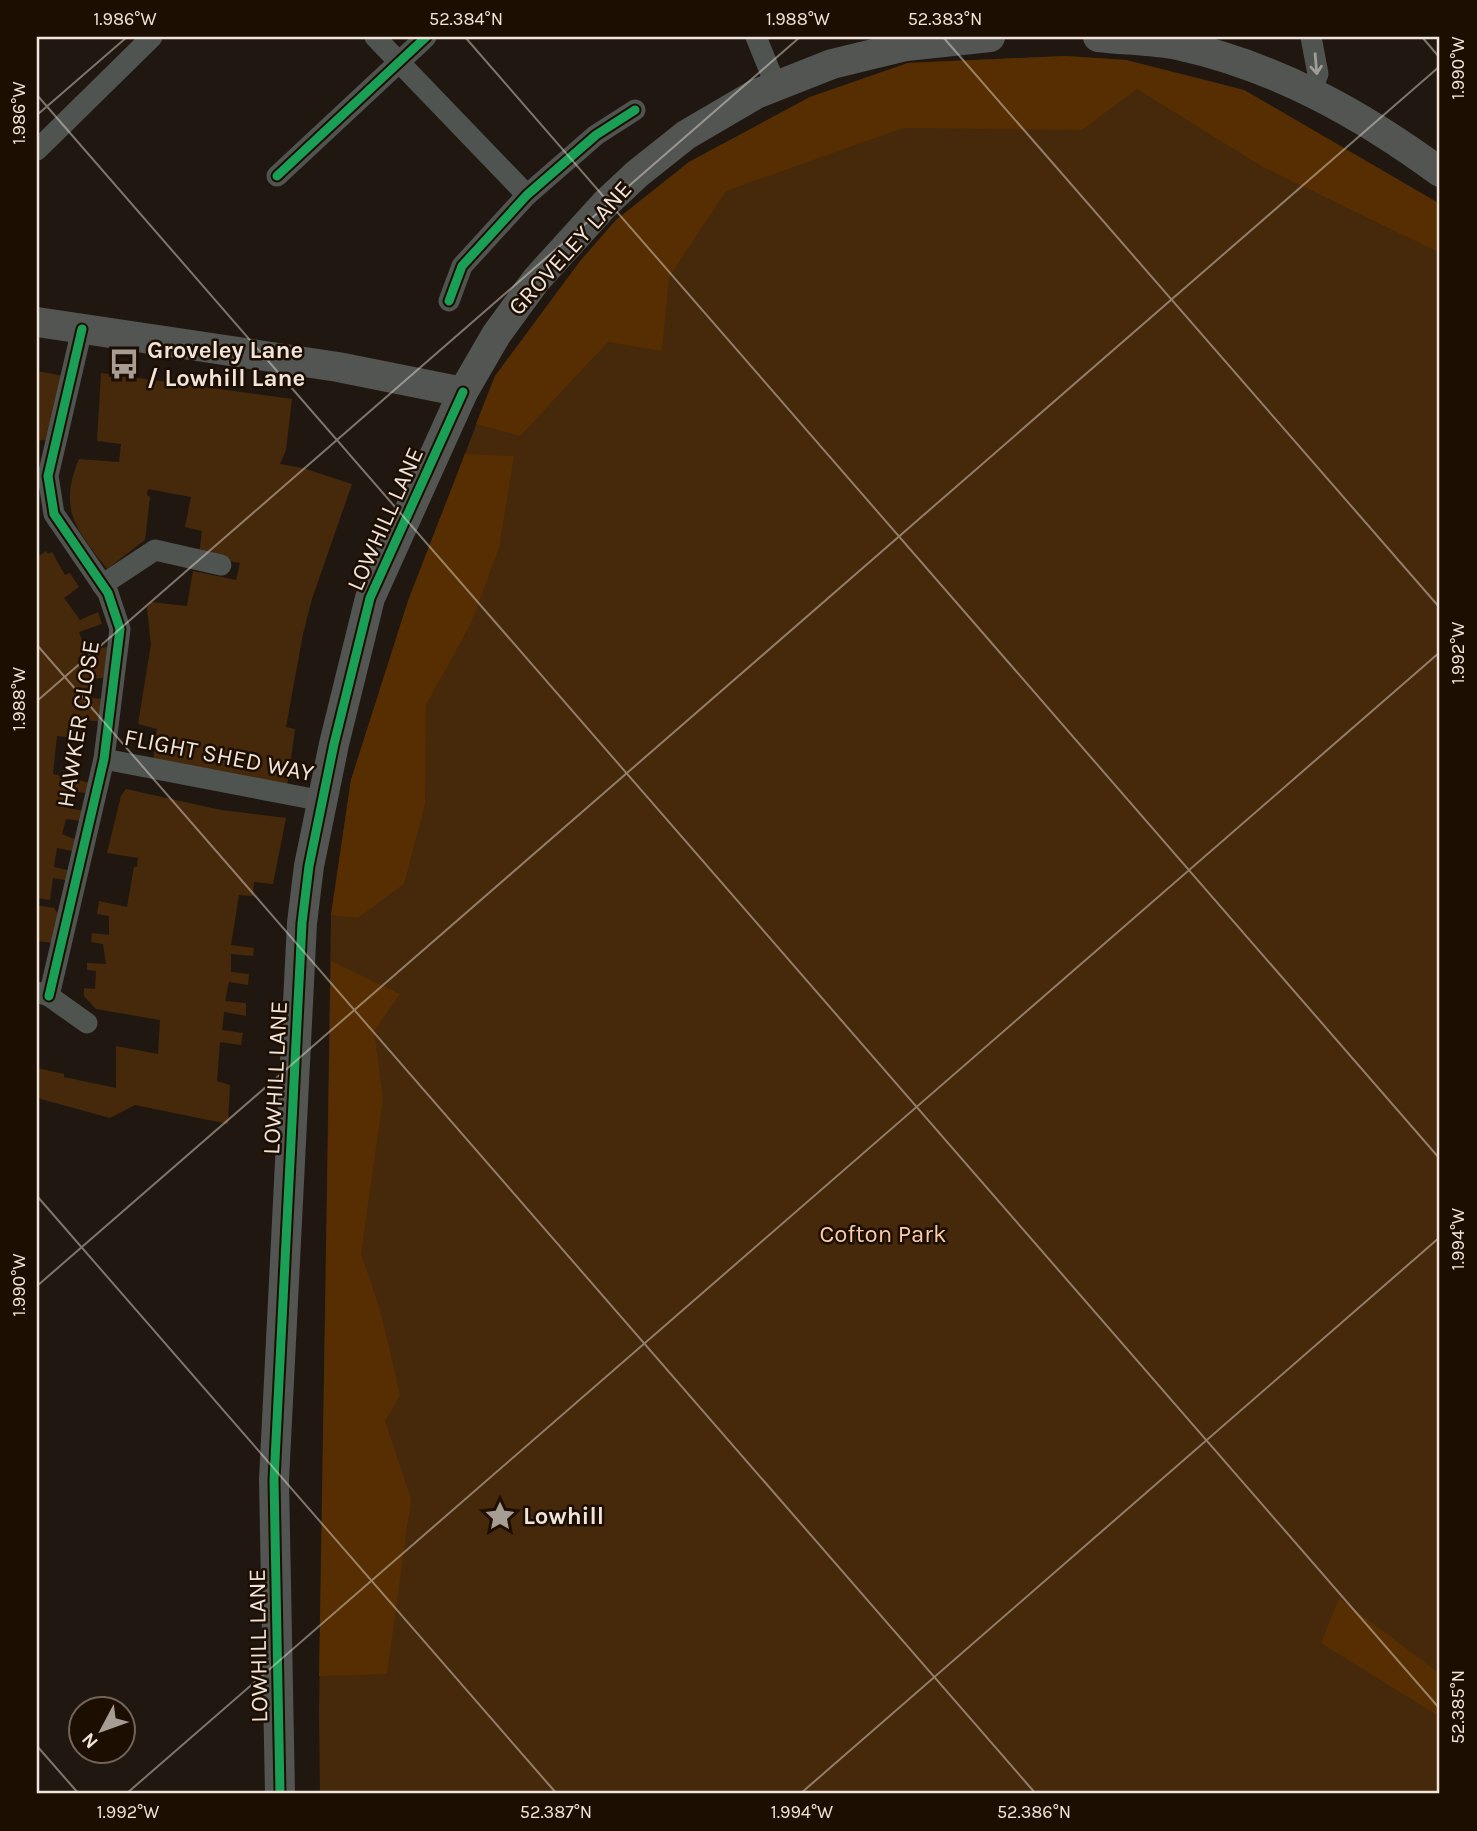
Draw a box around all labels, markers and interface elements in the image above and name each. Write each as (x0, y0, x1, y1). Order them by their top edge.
text: 1.986°W (93, 8, 157, 30)
text: 52.384°N (429, 8, 503, 30)
text: 1.988°W (766, 8, 830, 30)
text: 52.383°N (908, 8, 982, 30)
text: 1.990°W (1447, 37, 1469, 99)
one-way arrow (1310, 52, 1323, 75)
text: 1.986°W (8, 81, 30, 145)
street label: GROVELEY LANE (502, 175, 638, 321)
place label: Groveley Lane / Lowhill Lane (147, 336, 305, 392)
bus stop icon: Groveley Lane / Lowhill Lane (107, 347, 141, 381)
street label: LOWHILL LANE (341, 443, 429, 595)
text: 1.992°W (1447, 622, 1469, 684)
street label: HAWKER CLOSE (51, 639, 105, 809)
text: 1.988°W (8, 667, 30, 731)
street label: FLIGHT SHED WAY (122, 723, 316, 787)
street label: LOWHILL LANE (257, 1000, 293, 1156)
text: 1.994°W (1447, 1208, 1469, 1270)
park label: Cofton Park (819, 1220, 947, 1248)
text: 1.990°W (8, 1254, 30, 1316)
place icon: Lowhill (483, 1499, 517, 1533)
place label: Lowhill (523, 1502, 604, 1530)
street label: LOWHILL LANE (243, 1569, 273, 1723)
text: 52.385°N (1447, 1670, 1469, 1744)
north arrow (66, 1694, 136, 1764)
text: N (77, 1728, 103, 1753)
text: 1.992°W (97, 1801, 159, 1823)
text: 52.387°N (520, 1801, 592, 1823)
text: 1.994°W (771, 1801, 833, 1823)
text: 52.386°N (997, 1801, 1071, 1823)

